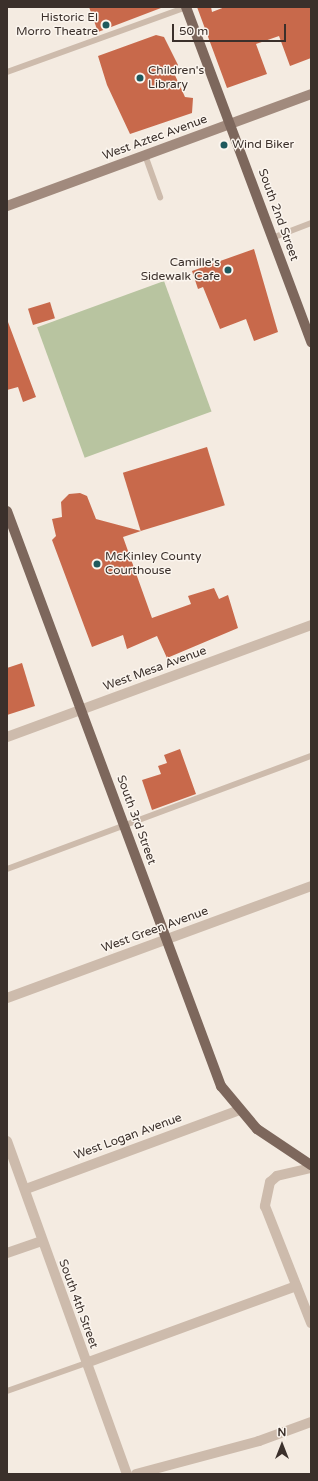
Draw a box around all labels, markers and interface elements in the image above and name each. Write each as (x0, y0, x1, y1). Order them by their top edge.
place label: Historic El Morro Theatre (16, 11, 98, 39)
scale bar (174, 16, 288, 42)
marker: Historic El Morro Theatre (101, 20, 111, 30)
text: 50 m (179, 24, 208, 38)
place label: Children's Library (148, 64, 204, 92)
marker: Children's Library (135, 73, 145, 83)
street label: West Aztec Avenue (101, 112, 209, 164)
place label: Wind Biker (232, 138, 294, 152)
marker: Wind Biker (219, 140, 229, 150)
street label: South 2nd Street (255, 167, 301, 263)
place label: Camille's Sidewalk Cafe (141, 256, 220, 284)
marker: Camille's Sidewalk Cafe (223, 265, 233, 275)
place label: McKinley County Courthouse (105, 550, 201, 578)
marker: McKinley County Courthouse (92, 559, 102, 569)
street label: West Mesa Avenue (102, 644, 208, 694)
street label: South 3rd Street (113, 773, 159, 867)
street label: West Green Avenue (100, 904, 210, 956)
street label: West Logan Avenue (72, 1111, 184, 1163)
street label: South 4th Street (55, 1257, 101, 1351)
north arrow (262, 1425, 302, 1465)
text: N (278, 1426, 286, 1439)

